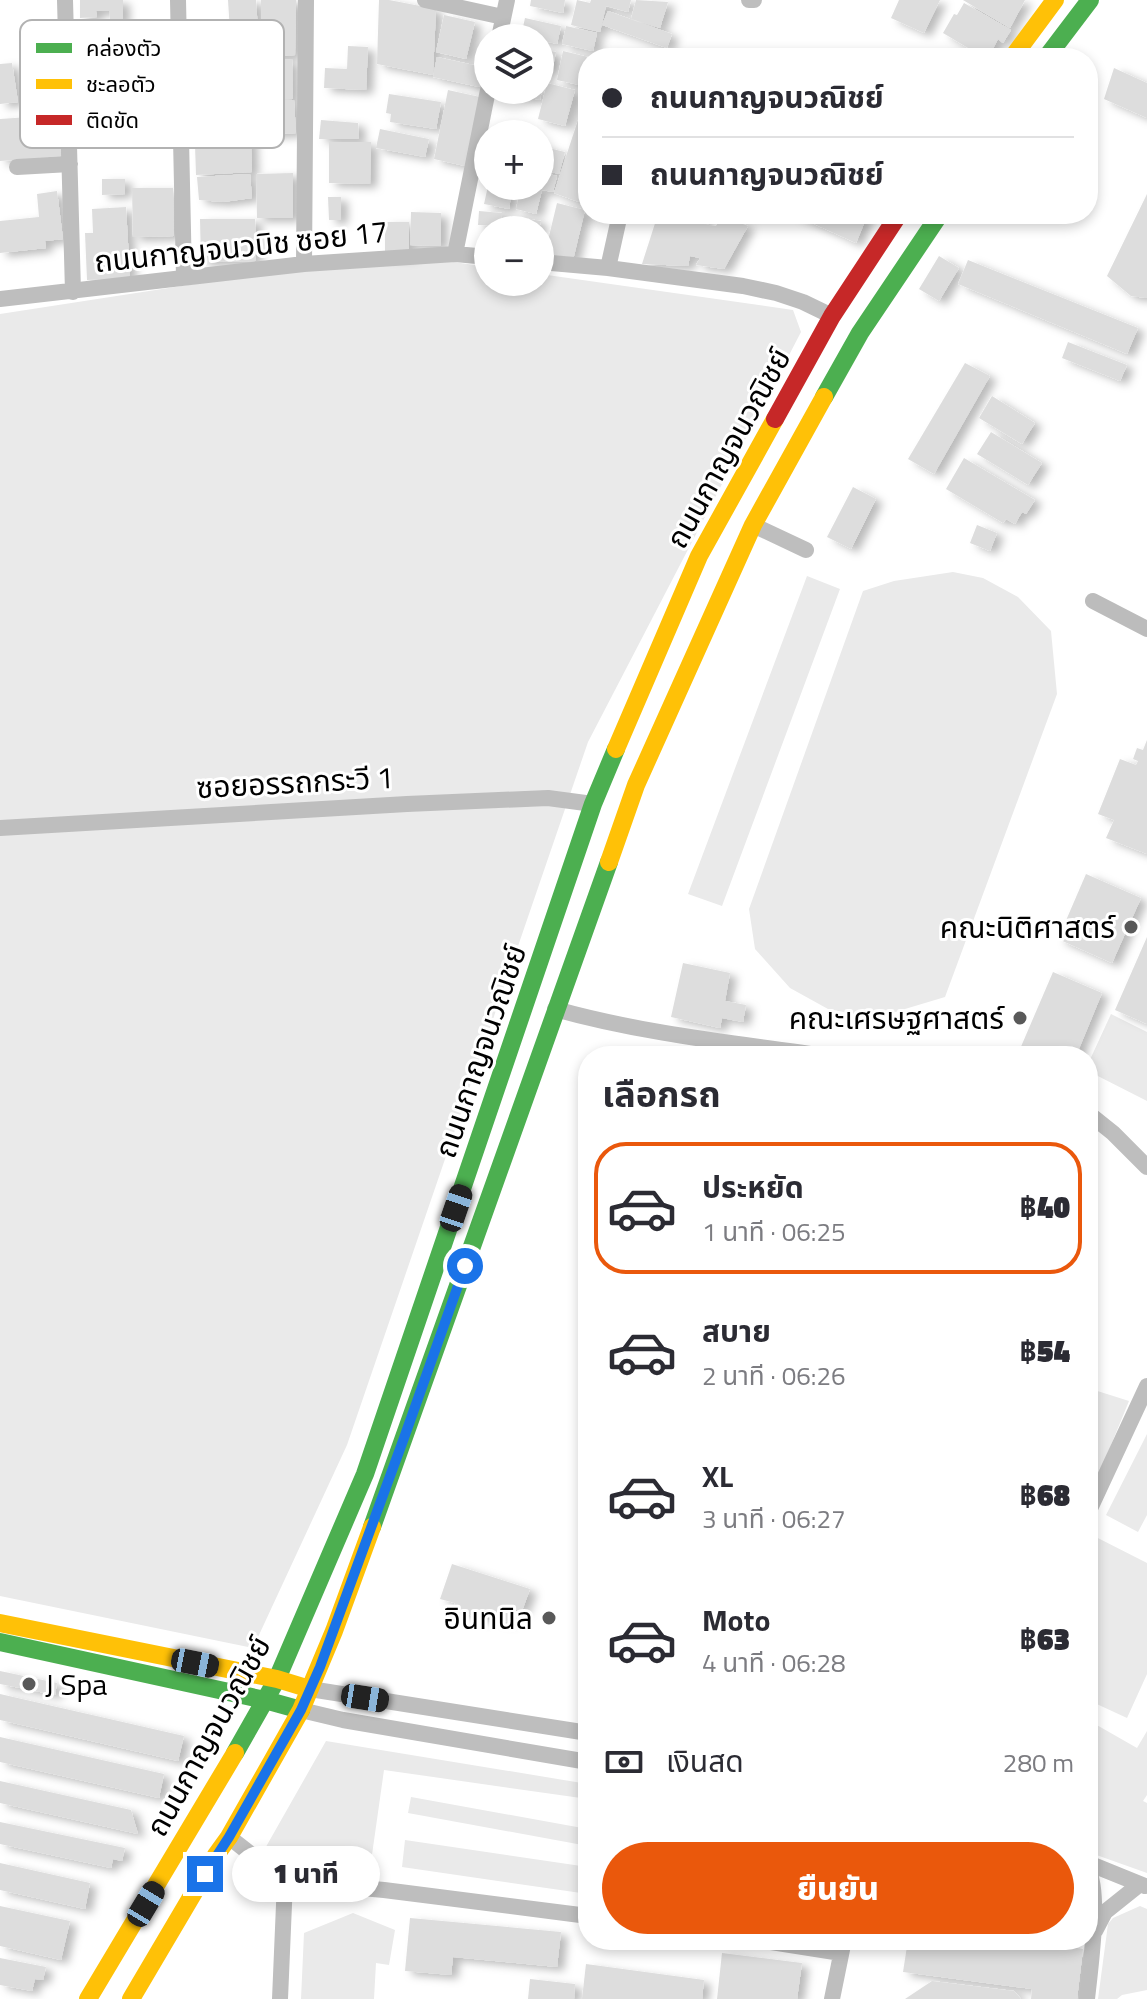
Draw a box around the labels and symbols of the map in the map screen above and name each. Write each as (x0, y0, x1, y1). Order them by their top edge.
legend (20, 20, 284, 148)
text: คล่องตัว (86, 31, 161, 65)
text: ชะลอตัว (86, 67, 156, 101)
text: ติดขัด (86, 103, 139, 137)
street label: ถนนกาญจนวนิช ซอย 17 (92, 208, 390, 284)
street label: ถนนกาญจนวณิชย์ (654, 339, 802, 557)
street label: ซอยอรรถกระวี 1 (195, 754, 395, 810)
place label: คณะนิติศาสตร์ (940, 904, 1116, 950)
marker: คณะนิติศาสตร์ (1122, 918, 1140, 936)
street label: ถนนกาญจนวณิชย์ (422, 938, 538, 1164)
place label: คณะเศรษฐศาสตร์ (789, 995, 1005, 1041)
marker: คณะเศรษฐศาสตร์ (1011, 1009, 1029, 1027)
car (437, 1181, 475, 1235)
route start (447, 1248, 483, 1284)
place label: อินทนิล (444, 1595, 533, 1641)
marker: อินทนิล (540, 1609, 558, 1627)
street label: ถนนกาญจนวณิชย์ (134, 1627, 282, 1845)
car (169, 1647, 221, 1679)
place label: J Spa (45, 1661, 107, 1707)
marker: J Spa (20, 1675, 38, 1693)
car (339, 1682, 391, 1714)
callout: 1 นาที (233, 1846, 381, 1902)
route end (187, 1856, 223, 1892)
car (123, 1877, 169, 1931)

